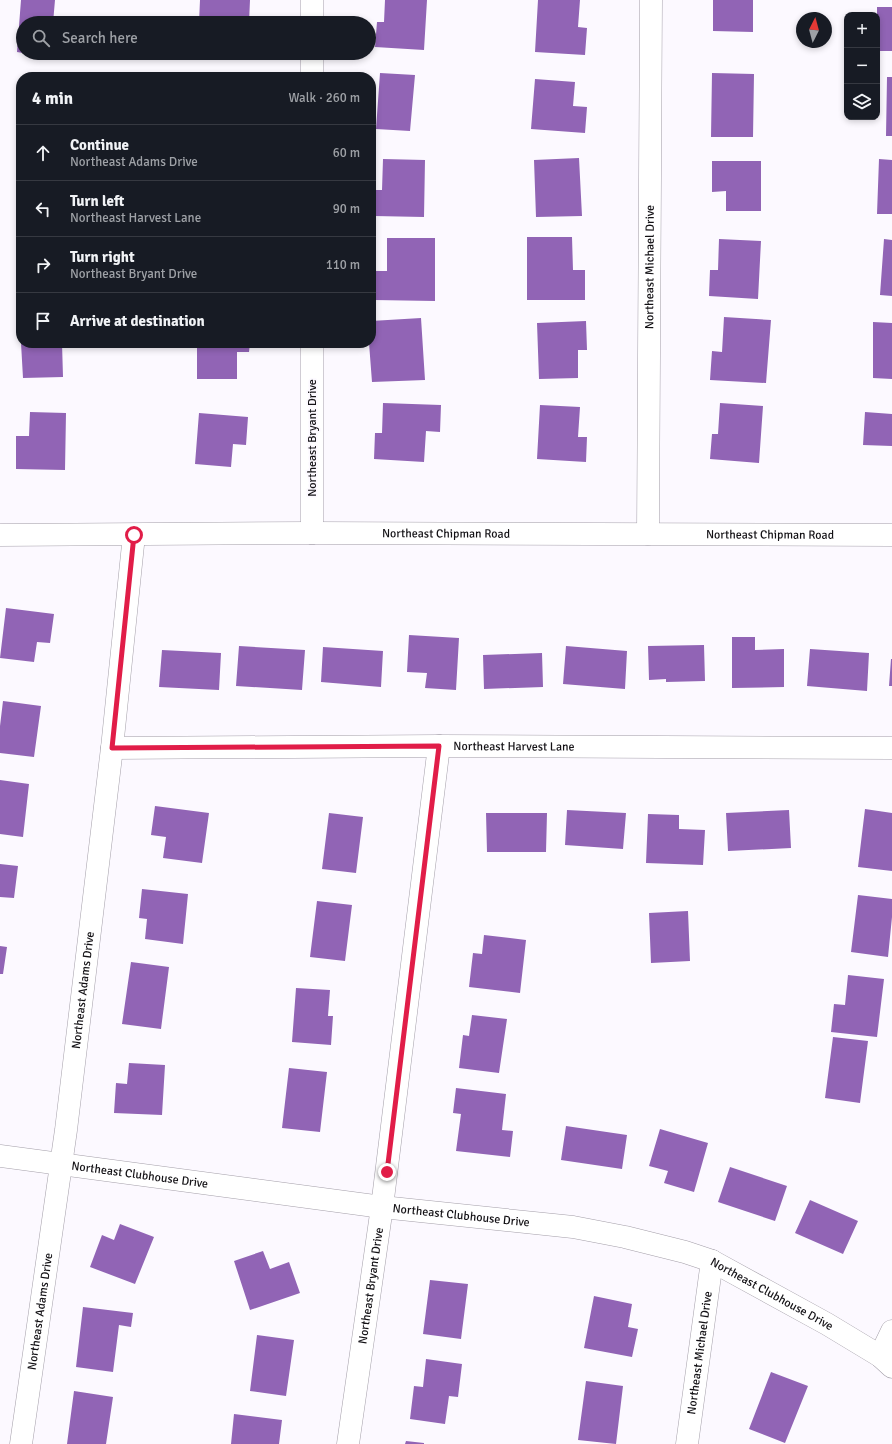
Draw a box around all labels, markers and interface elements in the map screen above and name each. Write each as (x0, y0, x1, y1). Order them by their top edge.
north arrow (796, 12, 832, 48)
map controls (844, 12, 880, 120)
button: + (844, 12, 880, 48)
search box (16, 16, 376, 60)
icon: search (30, 27, 52, 49)
text: Search here (62, 29, 138, 47)
button: − (844, 48, 880, 84)
button: layers (844, 84, 880, 120)
text: 4 min (32, 88, 73, 109)
text: Walk · 260 m (289, 90, 360, 106)
text: Continue (70, 136, 129, 154)
icon: ahead (32, 142, 54, 164)
text: 60 m (333, 145, 360, 161)
text: Northeast Adams Drive (70, 154, 198, 170)
text: Turn left (70, 192, 124, 210)
icon: left (32, 198, 54, 220)
text: 90 m (333, 201, 360, 217)
street label: Northeast Michael Drive (642, 205, 658, 329)
text: Northeast Harvest Lane (70, 210, 201, 226)
text: Turn right (70, 248, 135, 266)
icon: right (32, 254, 54, 276)
text: 110 m (326, 257, 360, 273)
text: Northeast Bryant Drive (70, 266, 197, 282)
icon: arrive (32, 310, 54, 332)
text: Arrive at destination (70, 312, 205, 330)
street label: Northeast Bryant Drive (305, 379, 320, 497)
route start (125, 526, 143, 544)
street label: Northeast Chipman Road (382, 526, 510, 542)
street label: Northeast Chipman Road (706, 527, 834, 543)
street label: Northeast Harvest Lane (453, 739, 575, 755)
street label: Northeast Adams Drive (69, 931, 98, 1050)
street label: Northeast Clubhouse Drive (70, 1159, 209, 1192)
route end (378, 1163, 396, 1181)
street label: Northeast Clubhouse Drive (392, 1201, 530, 1230)
street label: Northeast Bryant Drive (355, 1226, 387, 1345)
street label: Northeast Adams Drive (25, 1252, 56, 1371)
street label: Northeast Clubhouse Drive (708, 1255, 836, 1334)
street label: Northeast Michael Drive (684, 1290, 716, 1416)

